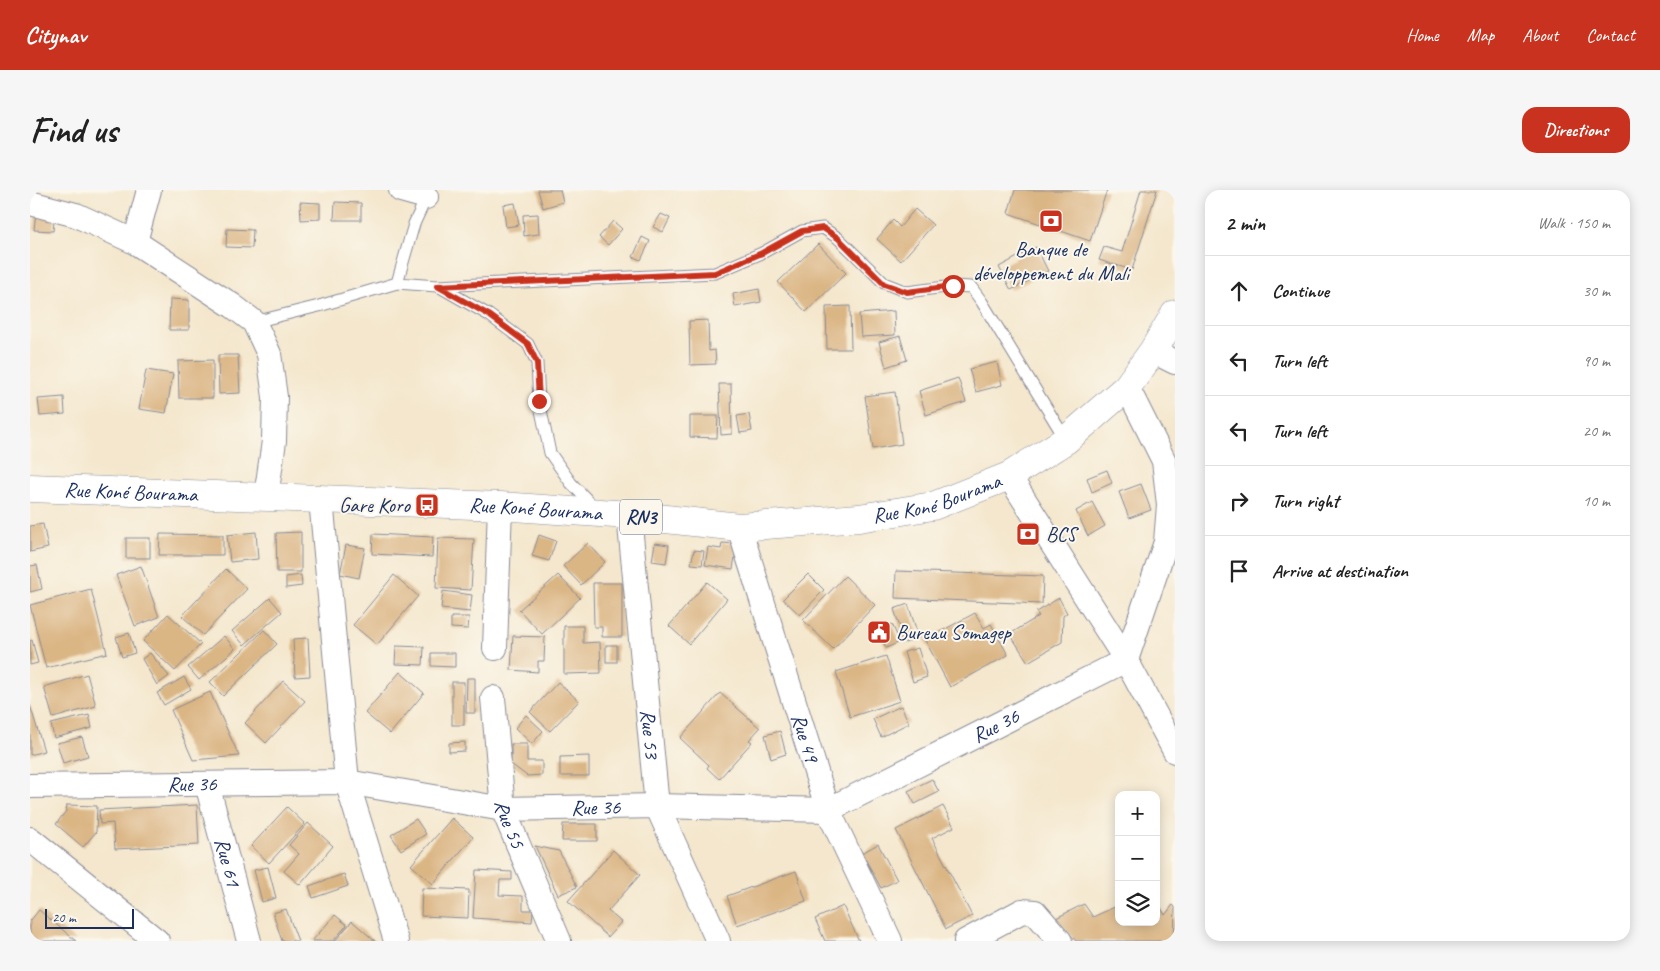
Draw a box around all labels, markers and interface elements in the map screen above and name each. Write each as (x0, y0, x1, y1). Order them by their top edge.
text: Citynav (25, 20, 86, 50)
text: Home (1406, 24, 1439, 46)
text: Map (1467, 24, 1494, 46)
text: About (1522, 24, 1558, 46)
text: Contact (1586, 24, 1635, 46)
button: Directions (1522, 107, 1630, 153)
text: Find us (30, 108, 117, 153)
bank icon: Banque de développement du Mali (1038, 208, 1064, 234)
text: 2 min (1225, 210, 1265, 236)
text: Walk · 150 m (1538, 213, 1610, 233)
place label: Banque de développement du Mali (973, 236, 1132, 286)
route start (942, 275, 965, 298)
icon: ahead (1225, 277, 1253, 305)
text: Continue (1272, 279, 1329, 303)
text: 30 m (1583, 281, 1610, 301)
icon: left (1225, 347, 1253, 375)
text: Turn left (1272, 349, 1327, 373)
text: 90 m (1583, 351, 1610, 371)
route end (528, 390, 551, 413)
icon: left (1225, 417, 1253, 445)
text: Turn left (1272, 419, 1327, 443)
text: 20 m (1583, 421, 1610, 441)
street label: Rue Koné Bourama (870, 467, 1006, 529)
street label: Rue Koné Bourama (64, 476, 200, 507)
icon: right (1225, 487, 1253, 515)
text: Turn right (1272, 489, 1339, 513)
text: 10 m (1583, 491, 1610, 511)
place label: Gare Koro (339, 492, 412, 518)
bus stop icon: Gare Koro (414, 492, 440, 518)
street label: Rue Koné Bourama (469, 492, 605, 526)
road number: RN3 (620, 500, 662, 534)
bank icon: BCS (1015, 521, 1041, 547)
place label: BCS (1046, 521, 1079, 547)
icon: arrive (1225, 557, 1253, 585)
text: Arrive at destination (1272, 559, 1408, 583)
public building icon: Bureau Somagep (866, 619, 892, 645)
place label: Bureau Somagep (896, 619, 1013, 645)
street label: Rue 36 (968, 703, 1024, 748)
street label: Rue 53 (635, 708, 666, 761)
street label: Rue 49 (786, 710, 826, 767)
street label: Rue 36 (167, 771, 217, 797)
map controls (1115, 791, 1160, 926)
button: + (1115, 791, 1160, 836)
street label: Rue 36 (571, 794, 621, 821)
street label: Rue 55 (489, 800, 532, 853)
street label: Rue 61 (209, 835, 247, 891)
button: − (1115, 836, 1160, 881)
button: layers (1115, 881, 1160, 926)
scale bar (45, 906, 134, 929)
text: 20 m (52, 909, 76, 926)

